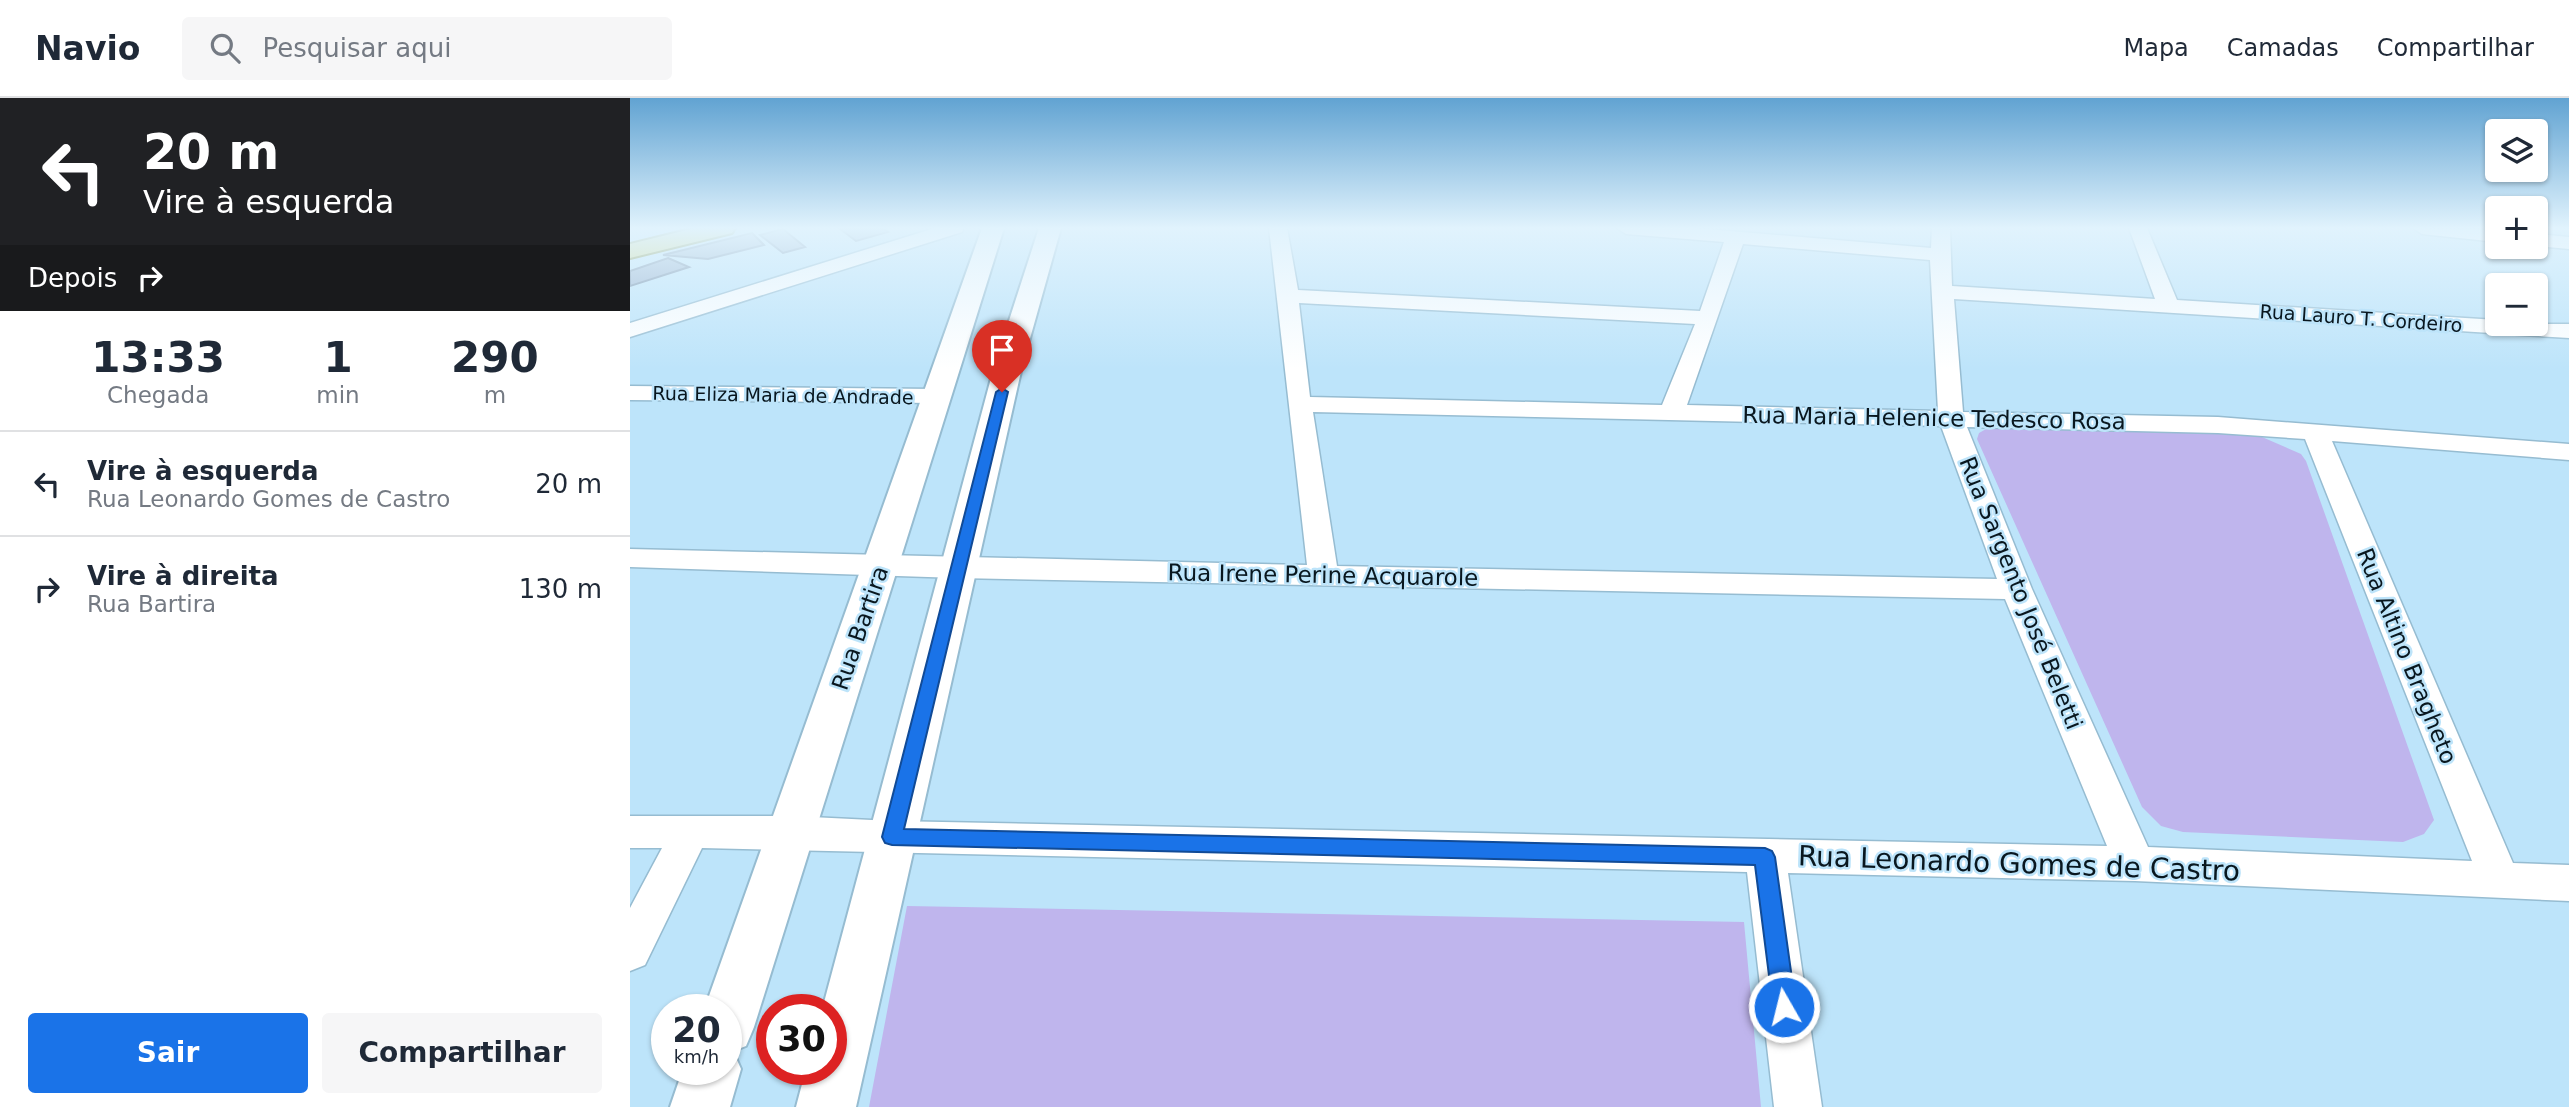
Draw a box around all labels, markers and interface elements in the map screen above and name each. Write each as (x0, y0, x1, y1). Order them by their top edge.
search box (182, 17, 672, 80)
text: Navio (35, 29, 140, 68)
icon: search (206, 29, 244, 67)
text: Pesquisar aqui (262, 33, 451, 63)
text: Mapa (2123, 34, 2189, 62)
text: Camadas (2227, 34, 2339, 62)
text: Compartilhar (2377, 34, 2534, 62)
map controls (2485, 119, 2548, 336)
button: layers (2485, 119, 2548, 182)
text: 20 m (143, 124, 279, 181)
icon: left (28, 126, 119, 217)
text: Vire à esquerda (143, 183, 394, 221)
button: + (2485, 196, 2548, 259)
icon: right (131, 259, 169, 297)
text: Depois (28, 263, 117, 293)
button: − (2485, 273, 2548, 336)
street label: Rua Lauro T. Cordeiro (2259, 300, 2463, 336)
pin (972, 320, 1032, 392)
icon: arrive (983, 331, 1021, 369)
text: 13:33 (91, 333, 225, 382)
text: 1 (323, 333, 353, 382)
text: 290 (451, 333, 539, 382)
text: Chegada (107, 382, 209, 408)
text: min (316, 382, 360, 408)
text: m (484, 382, 506, 408)
street label: Rua Eliza Maria de Andrade (652, 382, 914, 408)
street label: Rua Maria Helenice Tedesco Rosa (1742, 402, 2126, 434)
street label: Rua Sargento José Beletti (1954, 453, 2088, 733)
text: Vire à esquerda (87, 456, 319, 486)
icon: left (28, 465, 66, 503)
text: 20 m (535, 469, 602, 499)
text: Rua Leonardo Gomes de Castro (87, 486, 450, 512)
street label: Rua Altino Bragheto (2352, 544, 2462, 768)
street label: Rua Irene Perine Acquarole (1167, 559, 1479, 591)
text: Vire à direita (87, 561, 279, 591)
street label: Rua Bartira (827, 563, 893, 693)
icon: right (28, 570, 66, 608)
text: 130 m (519, 574, 602, 604)
text: Rua Bartira (87, 591, 216, 617)
street label: Rua Leonardo Gomes de Castro (1797, 839, 2241, 888)
position arrow (1747, 970, 1821, 1044)
speed limit sign: 30 (756, 994, 847, 1085)
text: 20 (672, 1010, 721, 1050)
button: Sair (28, 1013, 308, 1093)
button: Compartilhar (322, 1013, 602, 1093)
text: km/h (674, 1046, 719, 1067)

